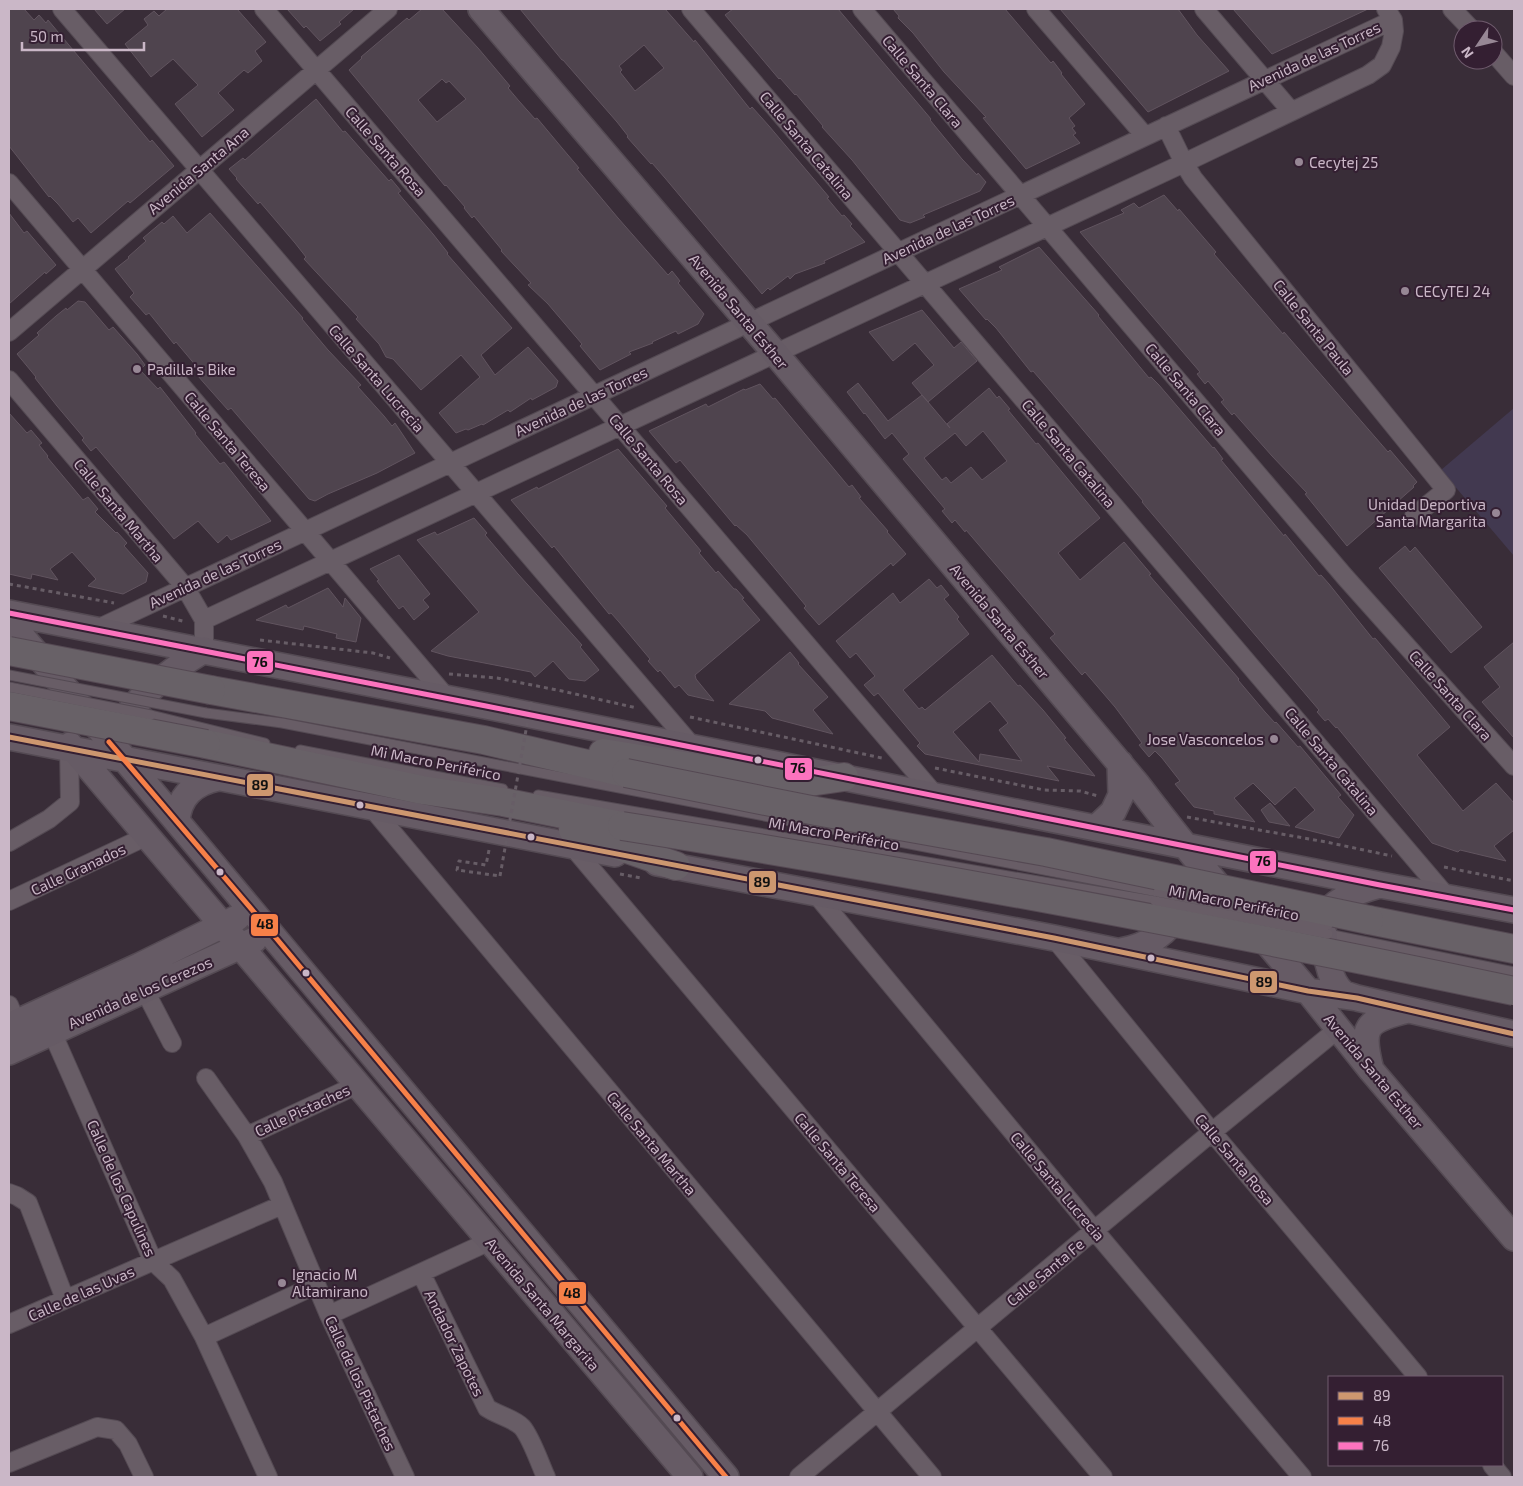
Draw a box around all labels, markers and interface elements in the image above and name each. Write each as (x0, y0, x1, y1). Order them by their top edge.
street label: Avenida de las Torres (1245, 17, 1383, 95)
scale bar (22, 20, 145, 52)
north arrow (1453, 20, 1503, 70)
text: 50 m (30, 27, 64, 45)
street label: Calle Santa Clara (879, 31, 967, 131)
text: N (1457, 44, 1477, 62)
street label: Calle Santa Catalina (757, 87, 857, 203)
street label: Calle Santa Rosa (342, 102, 430, 200)
street label: Avenida Santa Ana (144, 123, 252, 217)
place label: Cecytej 25 (1309, 153, 1378, 172)
marker: Cecytej 25 (1293, 156, 1305, 168)
street label: Avenida de las Torres (879, 190, 1017, 268)
street label: Avenida Santa Esther (686, 250, 792, 372)
street label: Calle Santa Paula (1270, 275, 1358, 379)
place label: CECyTEJ 24 (1415, 282, 1490, 300)
marker: CECyTEJ 24 (1399, 285, 1411, 297)
street label: Calle Santa Lucrecia (325, 321, 429, 435)
street label: Calle Santa Clara (1142, 339, 1230, 439)
place label: Padilla's Bike (147, 360, 236, 378)
street label: Avenida de las Torres (512, 362, 650, 440)
marker: Padilla's Bike (131, 363, 143, 375)
street label: Calle Santa Teresa (181, 388, 275, 494)
street label: Calle Santa Catalina (1019, 395, 1119, 511)
street label: Calle Santa Rosa (606, 410, 692, 508)
street label: Calle Santa Martha (70, 454, 168, 566)
place label: Unidad Deportiva Santa Margarita (1368, 495, 1486, 530)
marker: Unidad Deportiva Santa Margarita (1490, 507, 1502, 519)
street label: Avenida de las Torres (146, 534, 284, 612)
street label: Avenida Santa Esther (947, 560, 1053, 682)
street label: Calle Santa Clara (1406, 646, 1496, 744)
line badge: 76 (246, 650, 274, 674)
text: 76 (252, 653, 268, 670)
street label: Calle Santa Catalina (1282, 703, 1382, 819)
place label: Jose Vasconcelos (1147, 730, 1264, 748)
marker: Jose Vasconcelos (1268, 733, 1280, 745)
street label: Mi Macro Periférico (369, 741, 503, 783)
unlabelled marker (753, 755, 763, 765)
line badge: 76 (784, 757, 813, 781)
text: 76 (790, 759, 806, 776)
line badge: 89 (246, 773, 274, 797)
text: 89 (252, 776, 268, 793)
unlabelled marker (355, 800, 365, 810)
street label: Mi Macro Periférico (767, 813, 901, 853)
unlabelled marker (526, 832, 536, 842)
street label: Calle Granados (28, 839, 128, 899)
line badge: 76 (1249, 850, 1277, 874)
text: 76 (1255, 852, 1271, 869)
unlabelled marker (215, 867, 225, 877)
line badge: 89 (748, 870, 777, 894)
text: 89 (754, 873, 770, 890)
street label: Mi Macro Periférico (1167, 881, 1301, 923)
line badge: 48 (250, 913, 279, 937)
text: 48 (256, 915, 274, 932)
street label: Avenida de los Cerezos (65, 952, 215, 1032)
unlabelled marker (1146, 953, 1156, 963)
unlabelled marker (301, 968, 311, 978)
line badge: 89 (1249, 970, 1278, 994)
text: 89 (1256, 973, 1272, 990)
street label: Avenida Santa Esther (1321, 1010, 1427, 1132)
street label: Calle Pistaches (252, 1080, 352, 1140)
street label: Calle Santa Martha (603, 1087, 701, 1199)
street label: Calle Santa Teresa (791, 1109, 885, 1215)
street label: Calle Santa Rosa (1192, 1110, 1278, 1208)
street label: Calle de los Capulines (84, 1117, 160, 1259)
street label: Calle Santa Lucrecia (1007, 1128, 1109, 1244)
street label: Avenida Santa Margarita (482, 1234, 604, 1374)
street label: Calle Santa Fe (1003, 1234, 1087, 1310)
street label: Calle de las Uvas (25, 1261, 137, 1325)
place label: Ignacio M Altamirano (292, 1265, 368, 1300)
marker: Ignacio M Altamirano (276, 1277, 288, 1289)
line badge: 48 (558, 1281, 587, 1305)
text: 48 (563, 1284, 581, 1301)
street label: Andador Zapotes (421, 1287, 489, 1399)
street label: Calle de los Pistaches (322, 1313, 400, 1453)
legend (1328, 1376, 1503, 1466)
text: 89 (1373, 1386, 1391, 1404)
text: 48 (1373, 1411, 1391, 1429)
unlabelled marker (672, 1413, 682, 1423)
text: 76 (1373, 1436, 1389, 1454)

